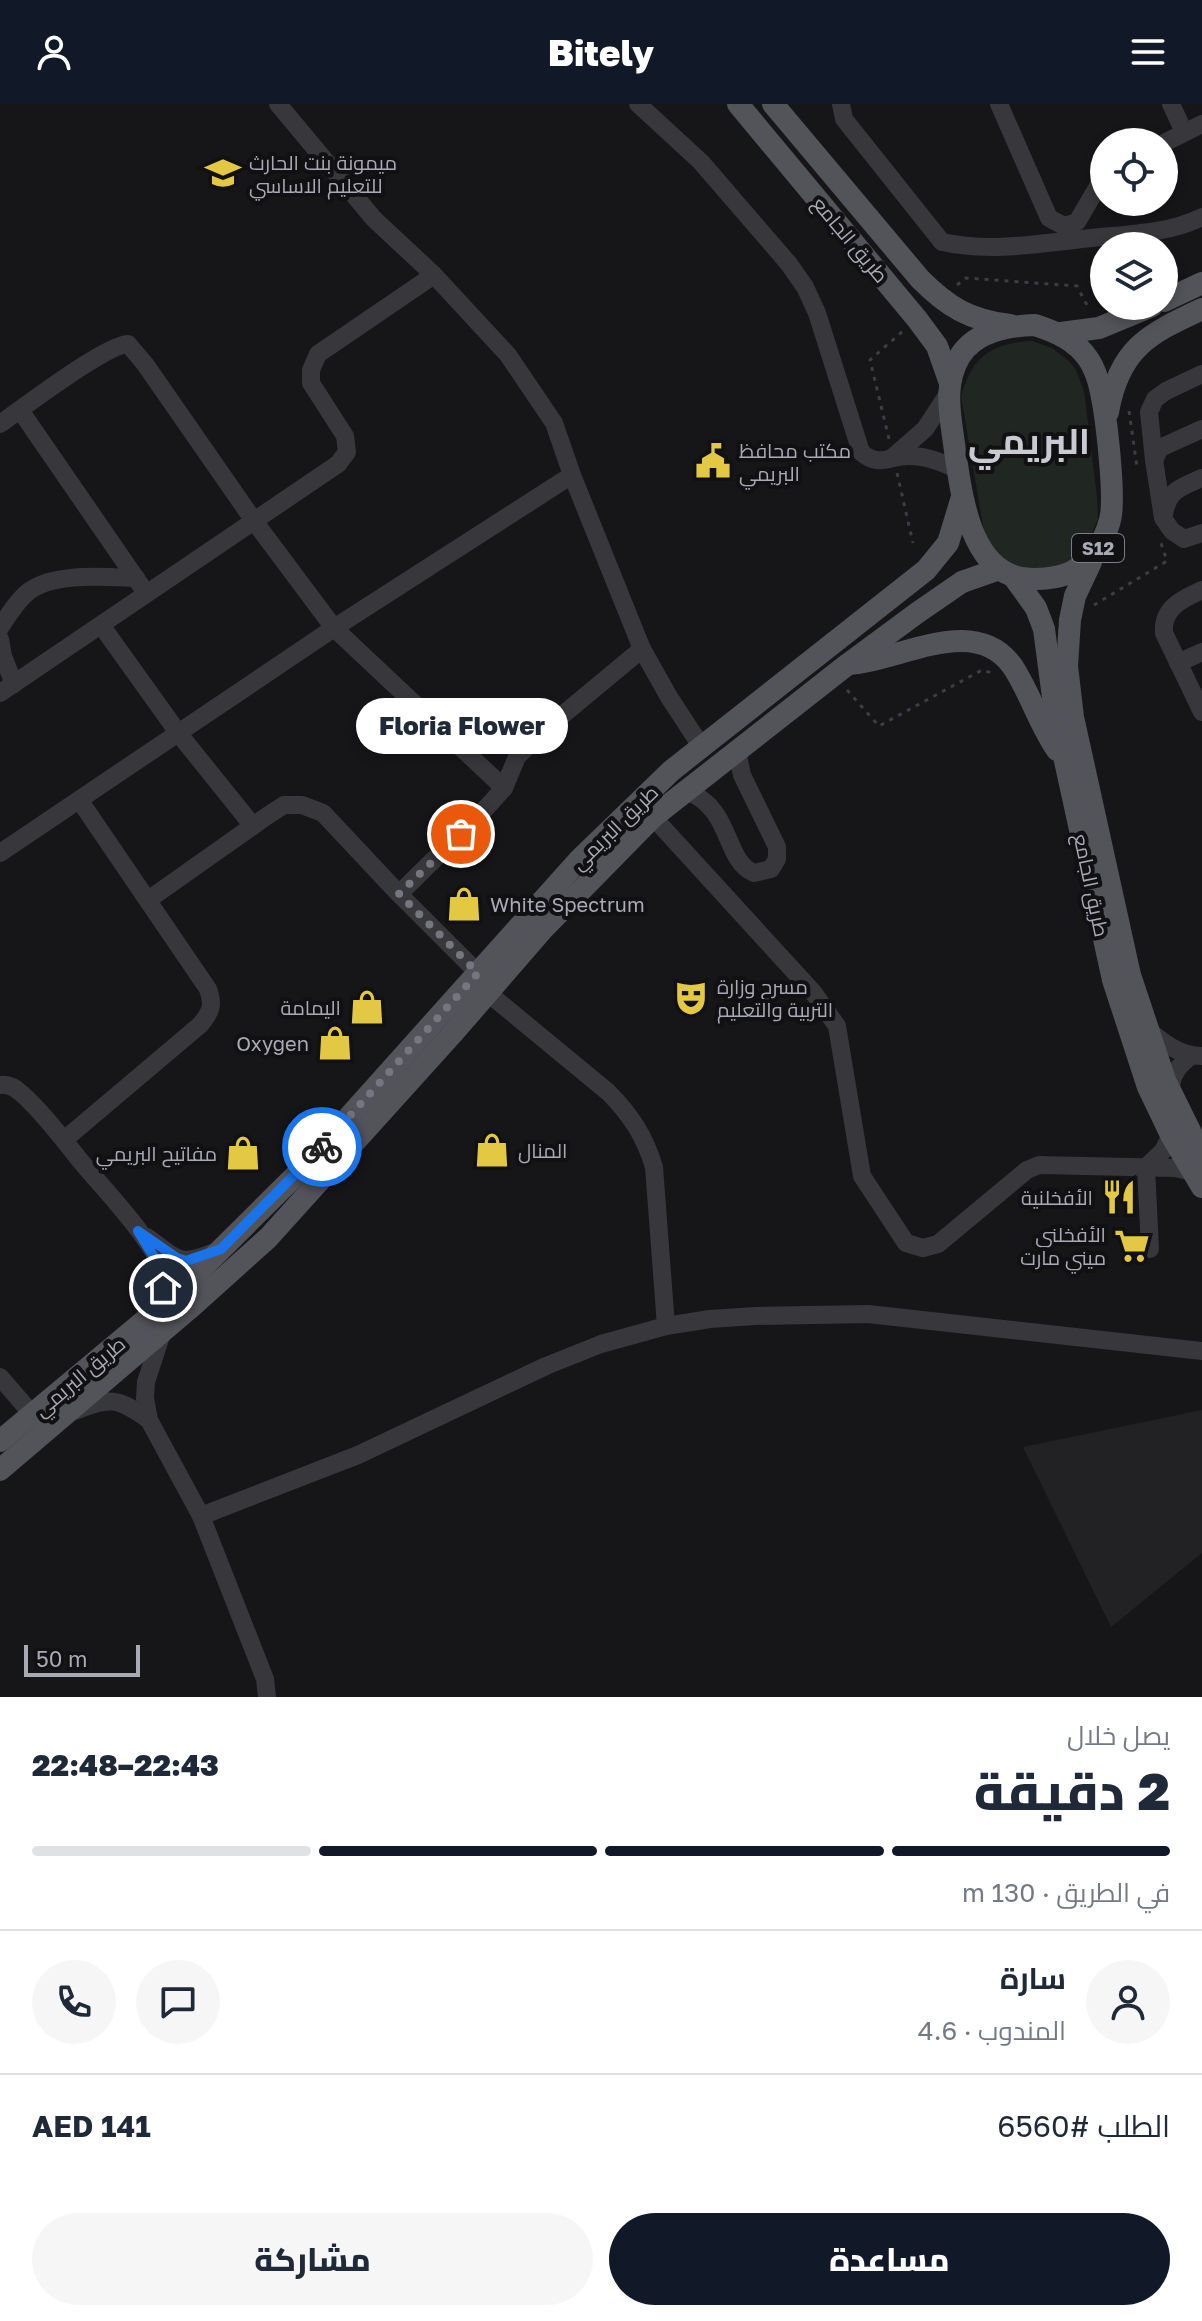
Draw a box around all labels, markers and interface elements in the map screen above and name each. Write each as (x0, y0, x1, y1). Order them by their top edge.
icon: person (32, 30, 76, 74)
icon: menu (1126, 30, 1170, 74)
text: Bitely (548, 31, 654, 74)
map controls (1090, 128, 1178, 320)
button: locate (1090, 128, 1178, 216)
place label: ميمونة بنت الحارث للتعليم الاساسي (249, 150, 397, 201)
school or university icon: ميمونة بنت الحارث للتعليم الاساسي (204, 154, 242, 192)
street label: طريق الجامع (806, 191, 894, 289)
button: layers (1090, 232, 1178, 320)
district label: البريمي (968, 419, 1090, 471)
place label: مكتب محافظ البريمي (739, 438, 851, 490)
public building icon: مكتب محافظ البريمي (694, 442, 732, 480)
road number: S12 (1072, 534, 1124, 562)
callout: Floria Flower (355, 698, 567, 754)
text: Floria Flower (379, 710, 545, 741)
street label: طريق البريمي (566, 780, 666, 878)
pin (427, 800, 495, 868)
icon: bag (439, 812, 483, 856)
street label: طريق الجامع (1066, 831, 1115, 939)
shop icon: White Spectrum (445, 885, 483, 923)
place label: White Spectrum (490, 892, 645, 916)
place label: مسرح وزارة التربية والتعليم (717, 974, 833, 1024)
theatre icon: مسرح وزارة التربية والتعليم (672, 979, 710, 1017)
shop icon: اليمامة (348, 988, 386, 1026)
place label: اليمامة (280, 995, 341, 1019)
shop icon: Oxygen (316, 1024, 354, 1062)
place label: Oxygen (236, 1031, 309, 1055)
courier (282, 1107, 362, 1187)
icon: bike (300, 1125, 344, 1169)
shop icon: المنال (473, 1131, 511, 1169)
shop icon: مفاتيح البريمي (224, 1134, 262, 1172)
place label: المنال (518, 1138, 567, 1164)
place label: مفاتيح البريمي (96, 1141, 217, 1170)
restaurant icon: الأفخلنية (1100, 1178, 1138, 1216)
place label: الأفخلنية (1021, 1185, 1093, 1209)
place label: الأفخلني ميني مارت (1020, 1222, 1106, 1274)
supermarket icon: الأفخلني ميني مارت (1113, 1227, 1151, 1265)
pin (129, 1254, 197, 1322)
icon: home (141, 1266, 185, 1310)
street label: طريق البريمي (29, 1331, 133, 1425)
scale bar (24, 1641, 140, 1677)
text: 50 m (36, 1645, 87, 1672)
text: يصل خلال (1067, 1720, 1170, 1751)
text: 22:43–22:48 (32, 1747, 219, 1783)
text: 2 دقيقة (974, 1759, 1170, 1821)
text: في الطريق · 130 m (962, 1877, 1170, 1908)
button: phone (32, 1960, 116, 2044)
button: chat (136, 1960, 220, 2044)
text: سارة (1000, 1960, 1066, 1996)
button: person (1086, 1960, 1170, 2044)
text: المندوب · 4.6 (918, 2015, 1066, 2046)
text: AED 141 (32, 2108, 151, 2144)
text: الطلب #6560 (997, 2108, 1170, 2144)
button: مشاركة (32, 2213, 593, 2305)
button: مساعدة (609, 2213, 1170, 2305)

